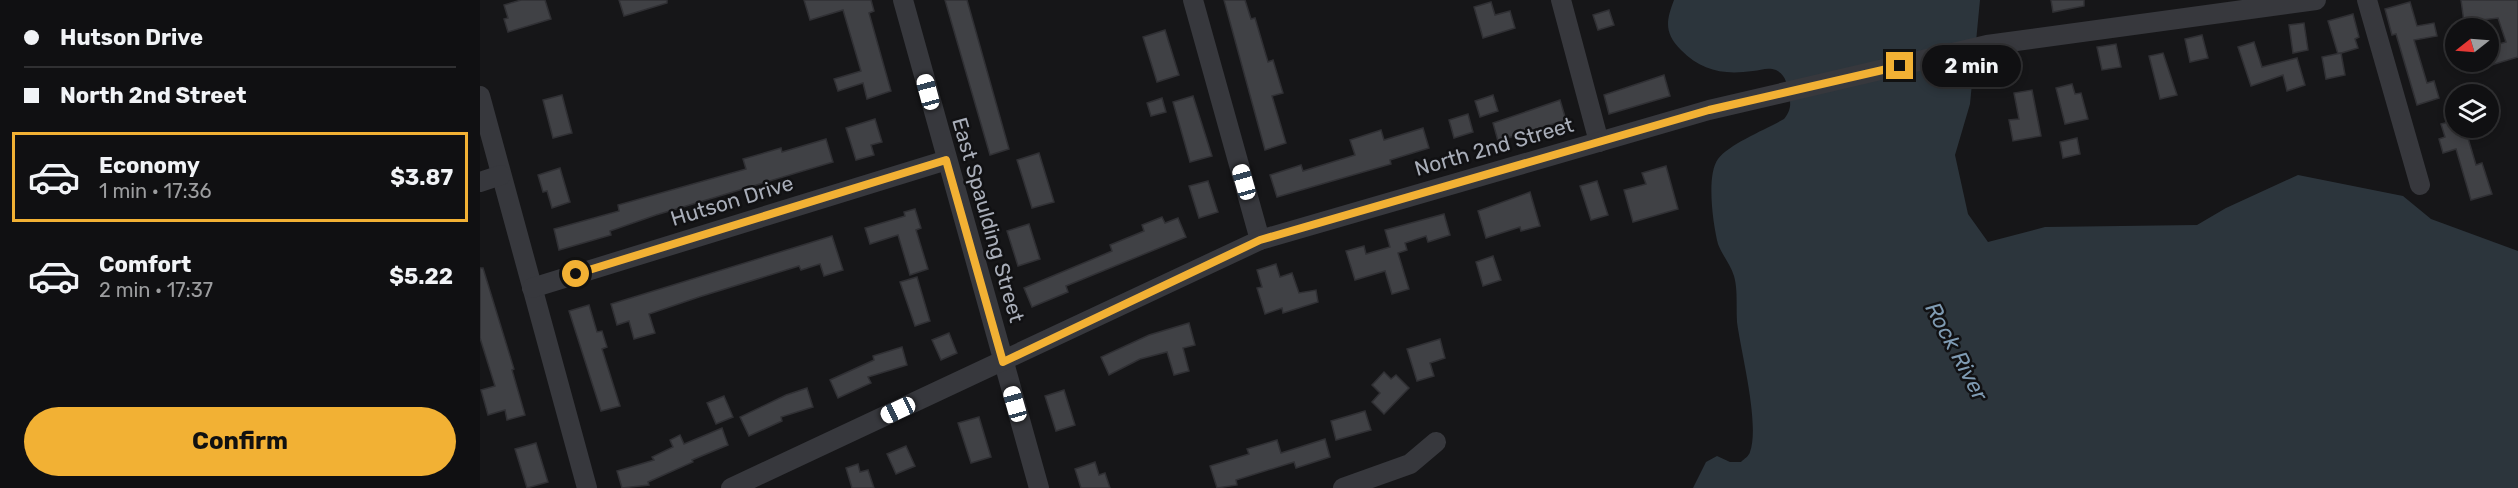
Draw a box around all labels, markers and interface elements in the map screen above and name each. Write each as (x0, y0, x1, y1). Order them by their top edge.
north arrow (2445, 18, 2499, 72)
map controls (2445, 18, 2499, 138)
text: Hutson Drive (60, 24, 203, 51)
callout: 2 min (1921, 45, 2020, 87)
route end (1886, 52, 1913, 79)
text: 2 min (1944, 54, 1999, 78)
car (915, 72, 941, 112)
text: North 2nd Street (60, 82, 247, 109)
button: layers (2445, 84, 2499, 138)
street label: North 2nd Street (1412, 112, 1576, 181)
street label: East Spaulding Street (947, 115, 1030, 325)
icon: car (27, 150, 81, 204)
text: Economy (99, 152, 200, 179)
car (1230, 162, 1258, 202)
text: $3.87 (390, 164, 453, 191)
street label: Hutson Drive (667, 170, 796, 231)
text: 1 min · 17:36 (99, 179, 212, 203)
icon: car (27, 249, 81, 303)
text: Comfort (99, 251, 191, 278)
route start (562, 260, 589, 287)
text: $5.22 (389, 263, 453, 290)
text: 2 min · 17:37 (99, 278, 213, 302)
water label: Rock River (1919, 297, 1995, 407)
car (1001, 384, 1029, 424)
car (878, 394, 918, 426)
button: Confirm (24, 407, 456, 476)

